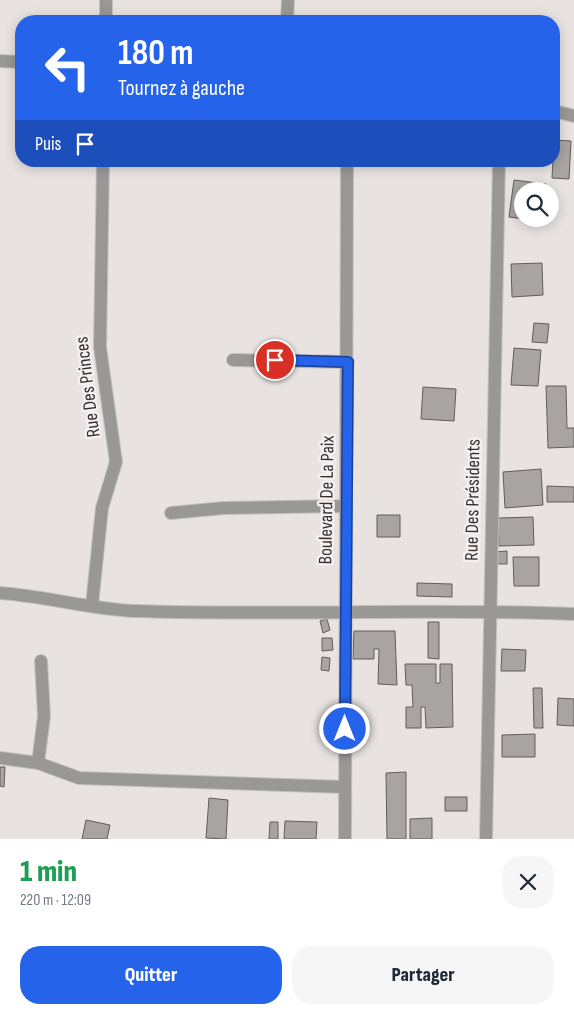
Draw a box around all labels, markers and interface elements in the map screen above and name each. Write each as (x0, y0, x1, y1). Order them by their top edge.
text: 180 m (118, 32, 194, 75)
icon: left (35, 35, 100, 100)
text: Tournez à gauche (118, 75, 245, 102)
icon: arrive (71, 130, 99, 158)
text: Puis (35, 133, 61, 156)
map controls (514, 182, 559, 227)
button: search (514, 182, 559, 227)
street label: Rue Des Princes (70, 335, 106, 439)
pin (254, 339, 296, 381)
icon: arrive (261, 346, 289, 374)
street label: Boulevard De La Paix (314, 435, 340, 565)
street label: Rue Des Présidents (460, 439, 486, 561)
position arrow (318, 702, 370, 754)
text: 1 min (20, 854, 77, 890)
button: close (502, 856, 554, 908)
text: 220 m · 12:09 (20, 891, 91, 910)
button: Quitter (20, 946, 282, 1004)
button: Partager (292, 946, 554, 1004)

